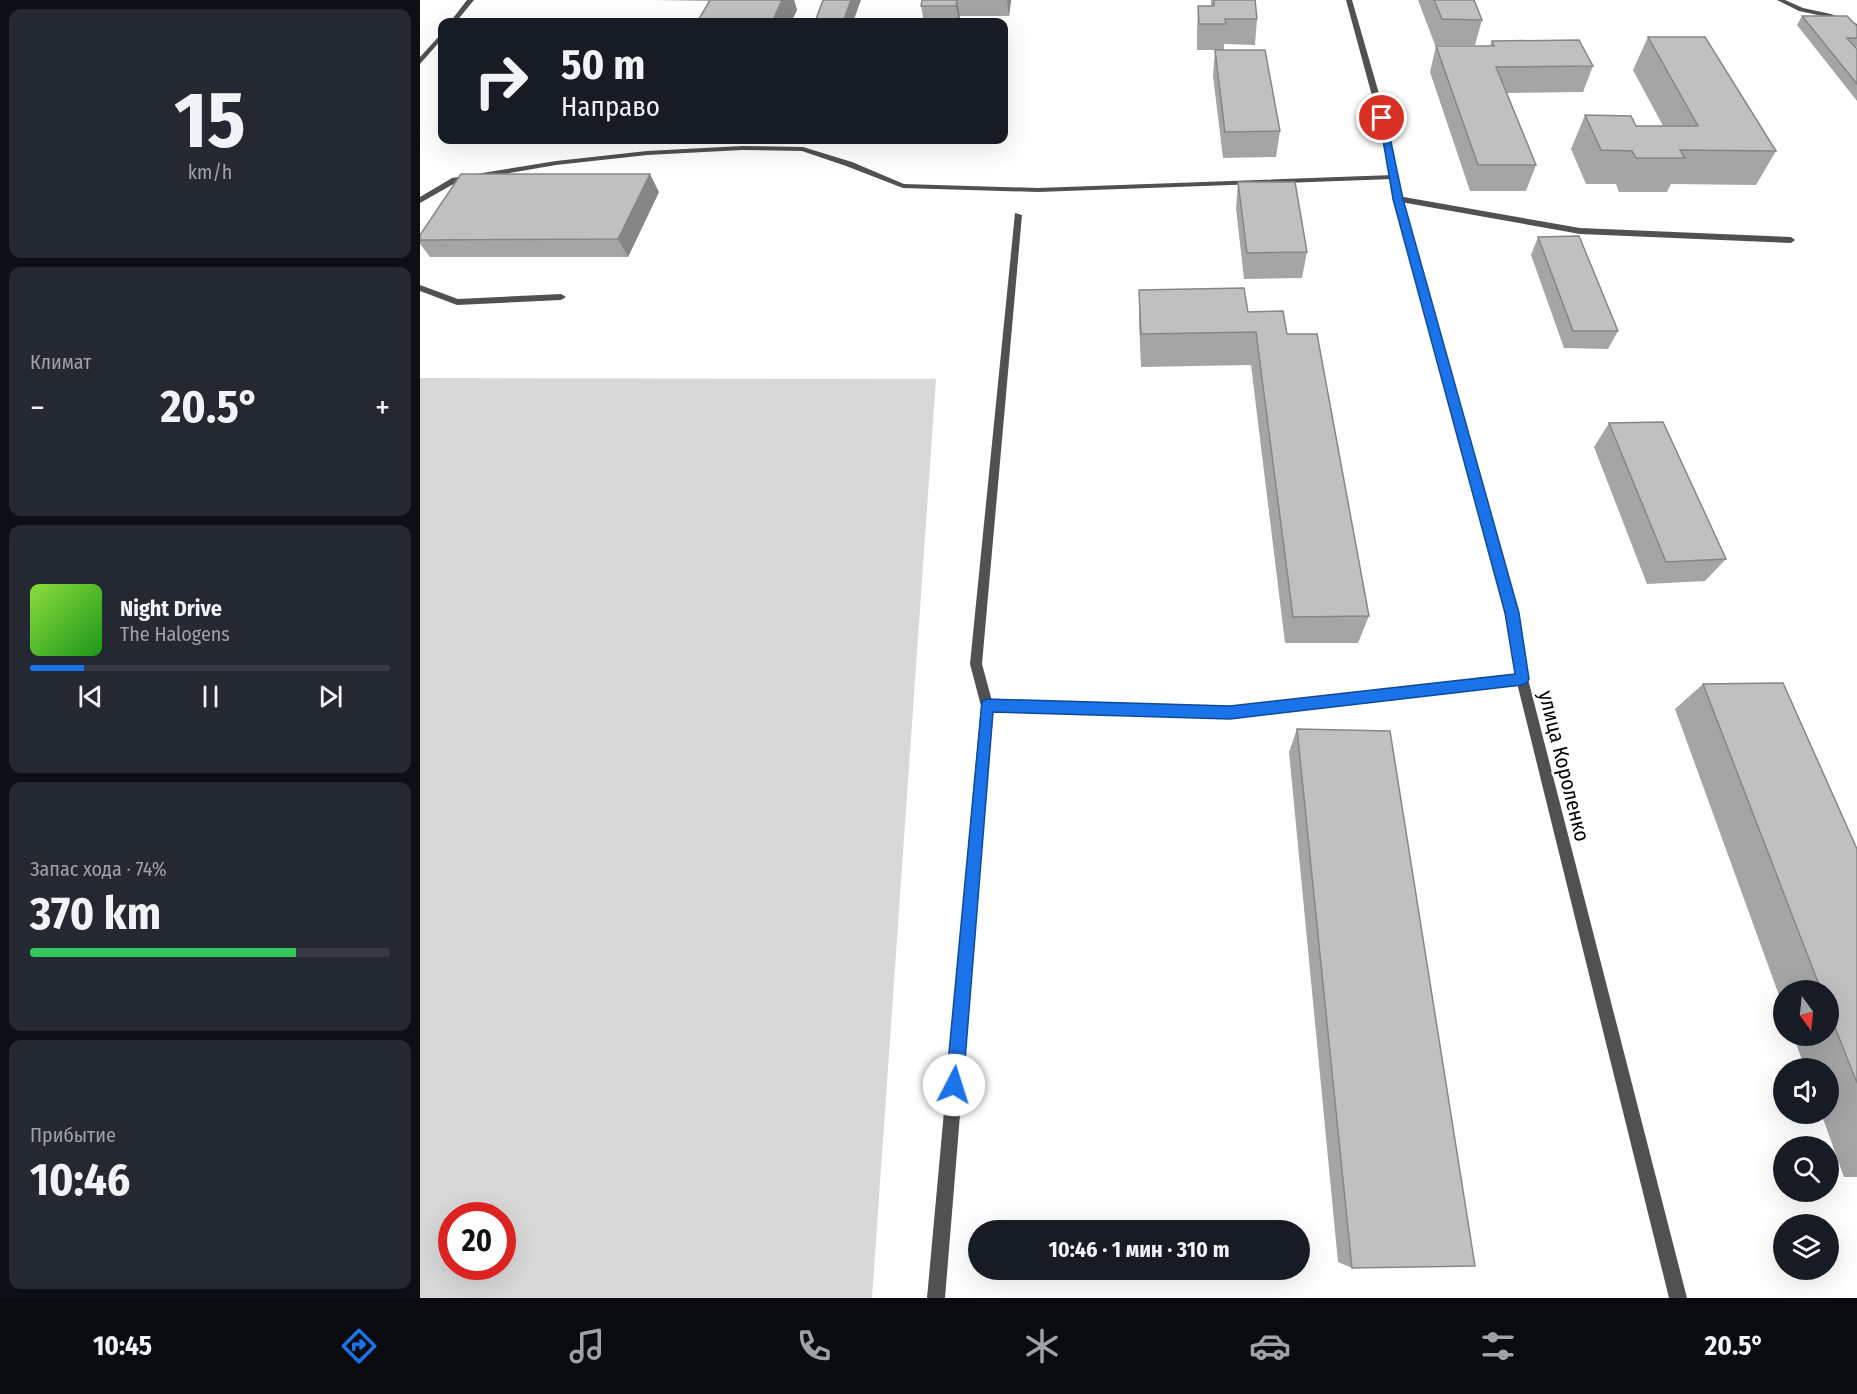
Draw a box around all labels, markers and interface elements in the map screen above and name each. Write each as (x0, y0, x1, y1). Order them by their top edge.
text: 50 m (561, 40, 645, 90)
icon: right (462, 42, 540, 120)
text: 15 (174, 74, 246, 168)
text: Направо (561, 91, 660, 123)
pin (1356, 92, 1407, 143)
icon: arrive (1365, 101, 1398, 134)
text: km/h (188, 160, 232, 184)
text: Климат (30, 350, 91, 374)
text: 20.5° (160, 380, 259, 434)
text: − (30, 388, 45, 428)
text: + (375, 388, 390, 428)
text: Night Drive (120, 595, 222, 622)
text: The Halogens (120, 622, 230, 646)
icon: previous (74, 680, 107, 713)
icon: pause (194, 680, 227, 713)
icon: next (314, 680, 347, 713)
street label: улица Короленко (1533, 688, 1595, 844)
text: Запас хода · 74% (30, 857, 167, 881)
text: 370 km (30, 887, 161, 941)
north arrow (1773, 980, 1839, 1046)
map controls (1773, 980, 1839, 1280)
position arrow (922, 1053, 986, 1117)
button: sound (1773, 1058, 1839, 1124)
text: Прибытие (30, 1123, 116, 1147)
button: search (1773, 1136, 1839, 1202)
text: 10:46 (30, 1153, 130, 1207)
speed limit sign: 20 (438, 1202, 516, 1280)
button: layers (1773, 1214, 1839, 1280)
text: 10:46 · 1 мин · 310 m (1049, 1236, 1229, 1263)
icon: directions (338, 1325, 380, 1367)
icon: music (566, 1325, 608, 1367)
icon: phone (793, 1325, 835, 1367)
icon: climate (1021, 1325, 1063, 1367)
icon: car (1249, 1325, 1291, 1367)
icon: filters (1477, 1325, 1519, 1367)
text: 10:45 (93, 1330, 152, 1362)
text: 20.5° (1705, 1330, 1764, 1362)

